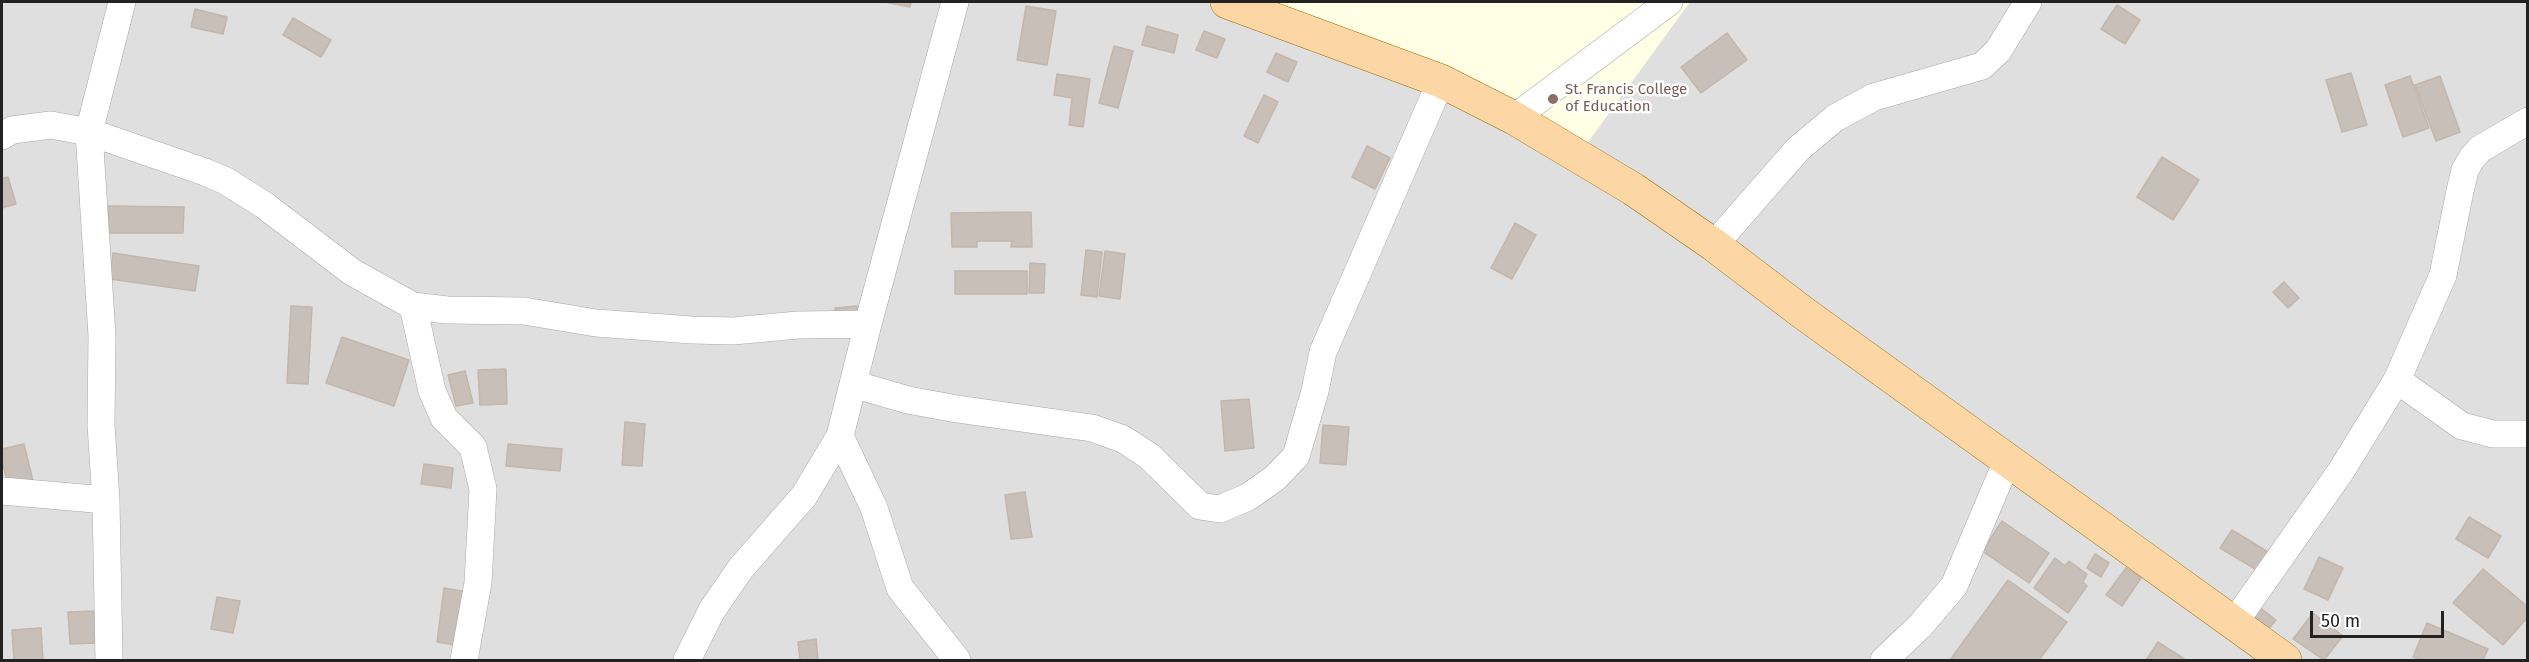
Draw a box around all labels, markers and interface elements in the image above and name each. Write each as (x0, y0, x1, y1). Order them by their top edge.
place label: St. Francis College of Education (1565, 81, 1687, 116)
marker: St. Francis College of Education (1546, 92, 1560, 106)
scale bar (2313, 599, 2446, 637)
text: 50 m (2321, 610, 2360, 632)

